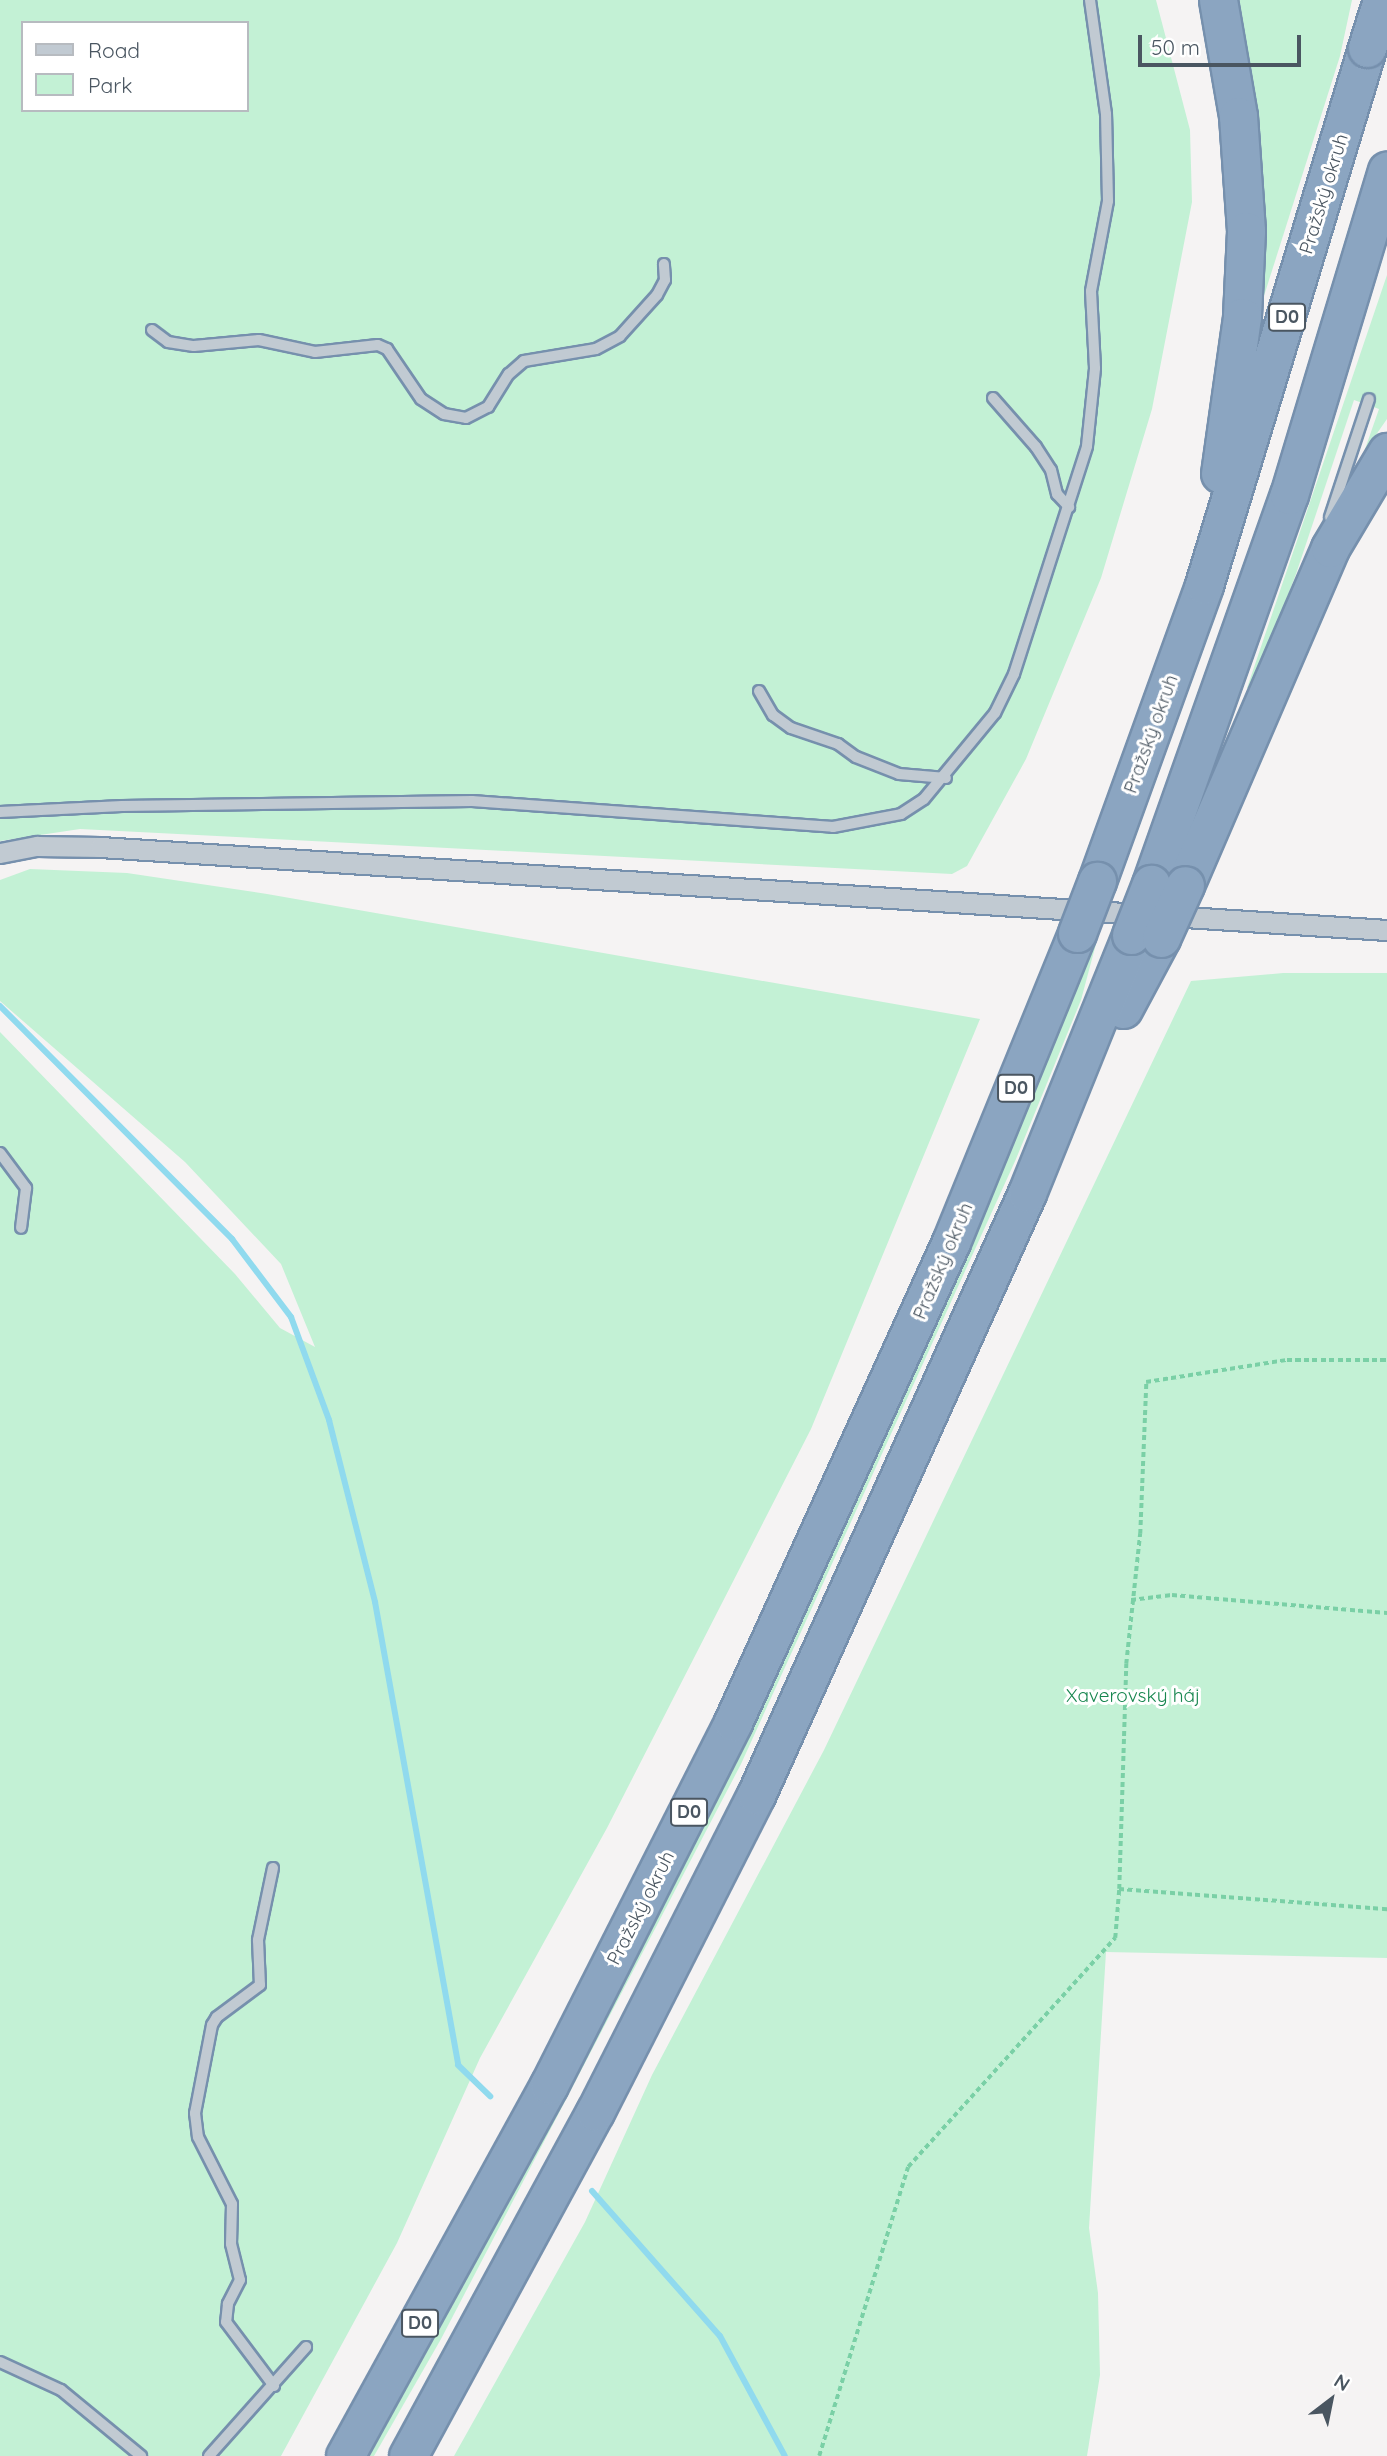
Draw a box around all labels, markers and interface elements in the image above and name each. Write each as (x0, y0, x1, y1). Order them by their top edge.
legend (21, 21, 248, 112)
scale bar (1142, 21, 1305, 65)
text: 50 m (1151, 34, 1200, 60)
text: Road (88, 37, 140, 63)
text: Park (88, 72, 132, 98)
street label: Pražský okruh (1295, 131, 1353, 257)
road number: D0 (1268, 302, 1306, 332)
street label: Pražský okruh (1119, 672, 1183, 796)
road number: D0 (997, 1073, 1035, 1102)
street label: Pražský okruh (908, 1199, 978, 1323)
park label: Xaverovský háj (1066, 1685, 1200, 1707)
road number: D0 (670, 1798, 708, 1826)
street label: Pražský okruh (603, 1847, 679, 1969)
road number: D0 (401, 2308, 439, 2337)
north arrow (1296, 2365, 1366, 2435)
text: N (1330, 2368, 1354, 2396)

